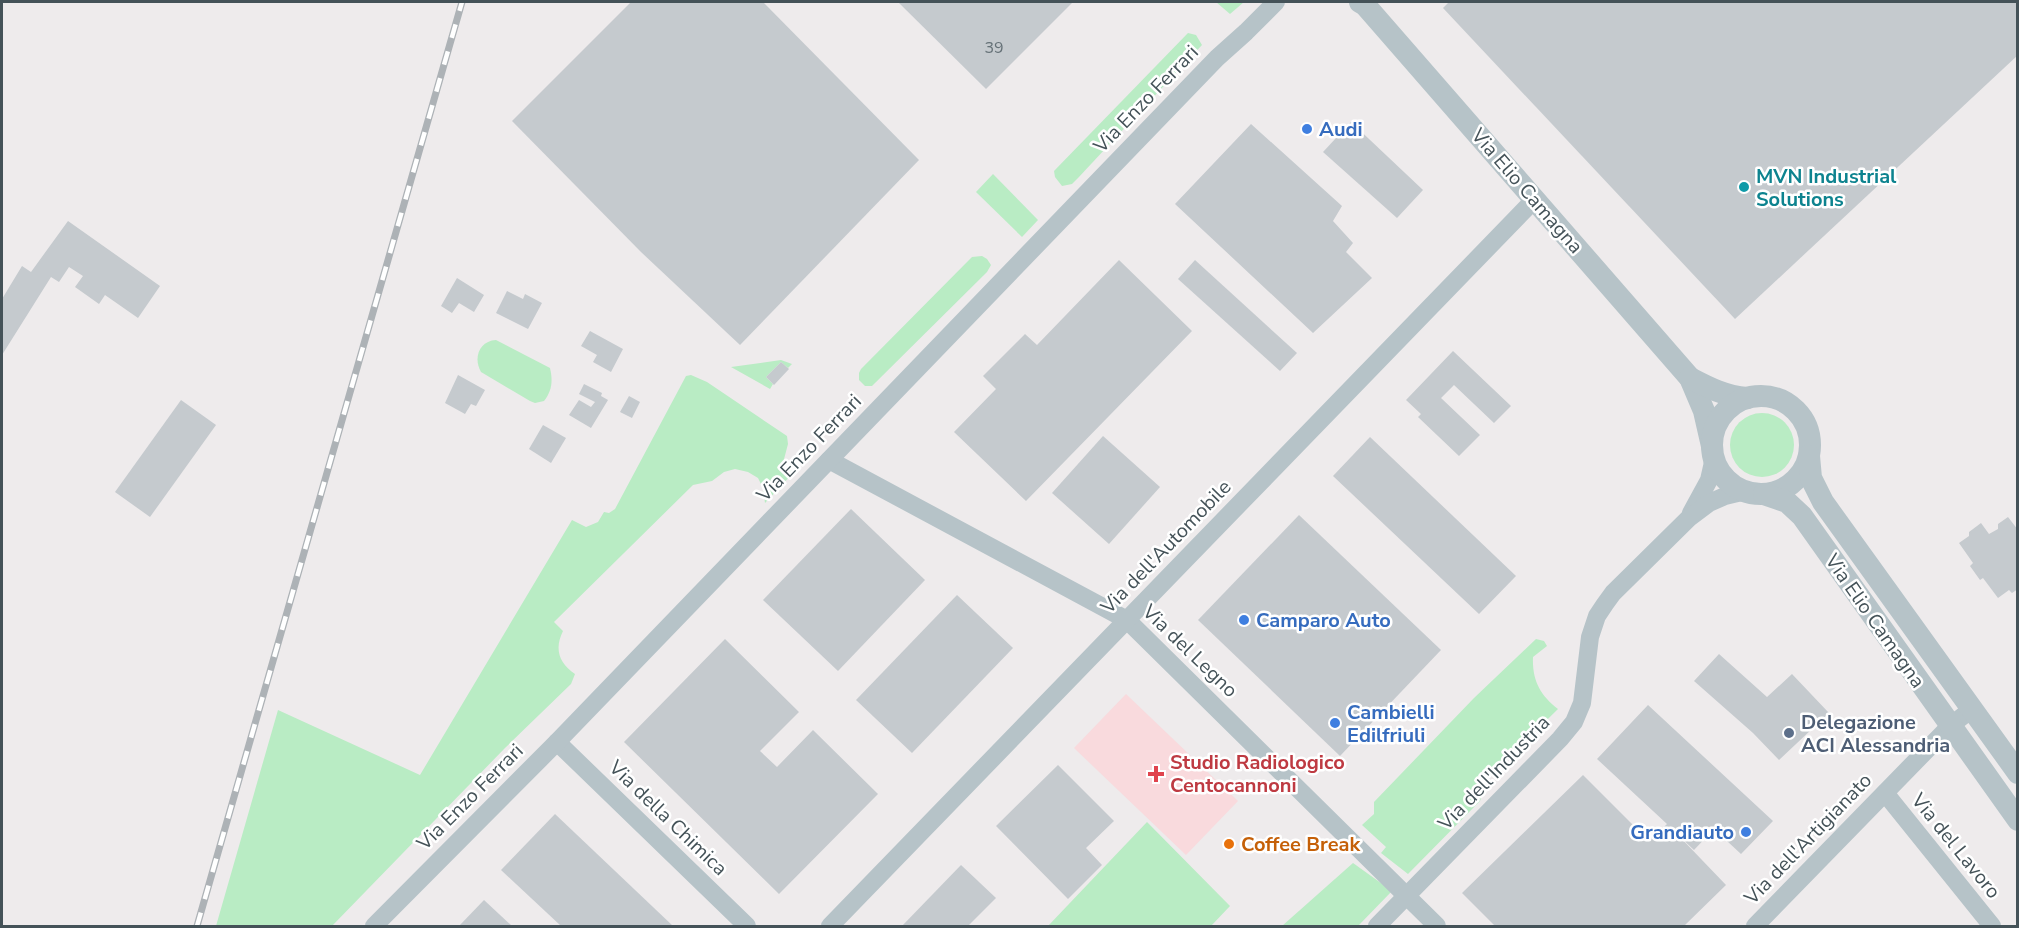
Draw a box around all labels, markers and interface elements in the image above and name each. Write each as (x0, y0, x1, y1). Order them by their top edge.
house number: 39 (984, 37, 1004, 59)
street label: Via Enzo Ferrari (1087, 39, 1204, 160)
place label: Audi (1319, 116, 1363, 143)
marker: Audi (1300, 122, 1314, 136)
street label: Via Elio Camagna (1464, 122, 1589, 259)
place label: MVN Industrial Solutions (1756, 163, 1897, 213)
marker: MVN Industrial Solutions (1737, 180, 1751, 194)
street label: Via Enzo Ferrari (750, 388, 867, 509)
street label: Via dell'Automobile (1094, 474, 1237, 621)
street label: Via Elio Camagna (1818, 548, 1931, 693)
street label: Via del Legno (1136, 598, 1244, 703)
place label: Camparo Auto (1256, 607, 1391, 634)
marker: Camparo Auto (1237, 613, 1251, 627)
place label: Cambielli Edilfriuli (1347, 699, 1435, 749)
place label: Delegazione ACI Alessandria (1801, 709, 1950, 759)
street label: Via dell'Industria (1431, 710, 1556, 837)
marker: Cambielli Edilfriuli (1328, 716, 1342, 730)
marker: Delegazione ACI Alessandria (1782, 726, 1796, 740)
street label: Via Enzo Ferrari (410, 738, 529, 857)
place label: Studio Radiologico Centocannoni (1170, 749, 1345, 799)
street label: Via della Chimica (602, 754, 733, 882)
marker: Studio Radiologico Centocannoni (1147, 765, 1165, 783)
street label: Via dell'Artigianato (1738, 767, 1878, 911)
street label: Via del Lavoro (1905, 787, 2007, 904)
place label: Grandiauto (1630, 819, 1734, 846)
marker: Grandiauto (1739, 825, 1753, 839)
place label: Coffee Break (1241, 831, 1361, 858)
marker: Coffee Break (1222, 837, 1236, 851)

